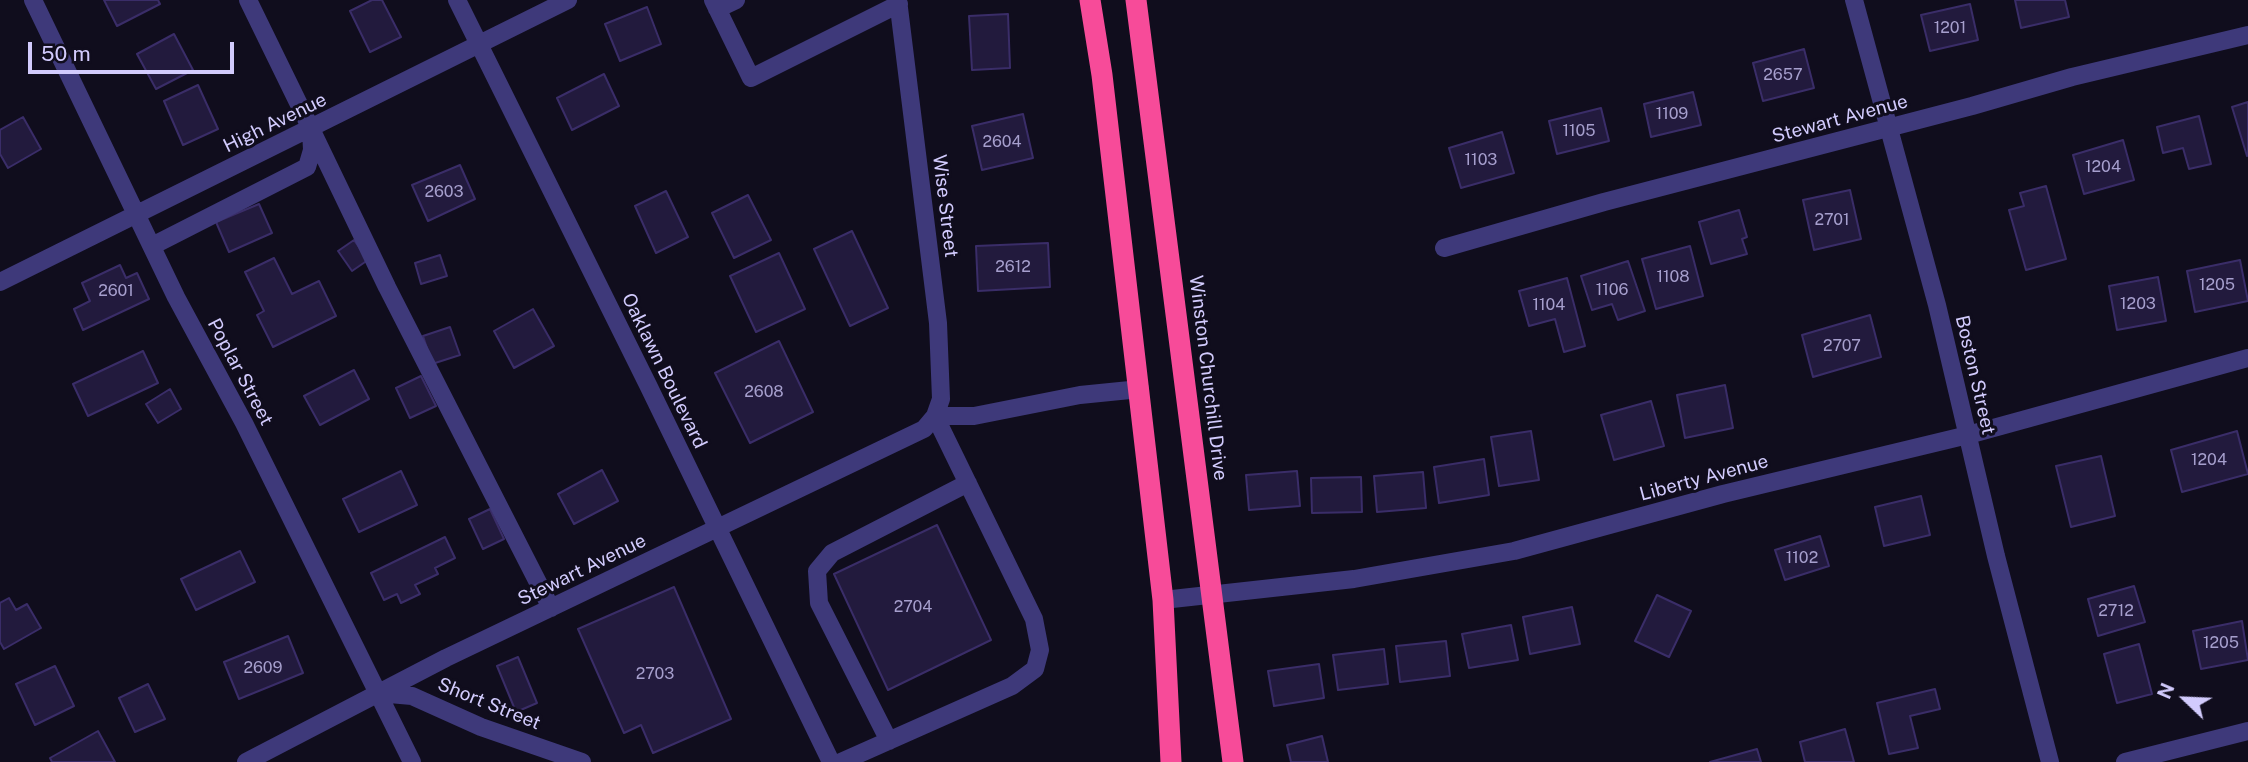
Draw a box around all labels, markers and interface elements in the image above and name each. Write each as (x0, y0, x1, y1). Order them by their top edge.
house number: 1201 (1934, 18, 1966, 38)
scale bar (32, 28, 238, 72)
text: 50 m (41, 41, 91, 66)
house number: 2657 (1763, 65, 1803, 85)
street label: High Avenue (220, 88, 330, 158)
street label: Stewart Avenue (1770, 90, 1910, 148)
house number: 1109 (1656, 104, 1688, 124)
house number: 1105 (1562, 121, 1596, 141)
house number: 2604 (982, 132, 1022, 152)
house number: 1103 (1465, 150, 1497, 170)
street label: Wise Street (927, 153, 963, 259)
house number: 1204 (2085, 157, 2121, 177)
house number: 2603 (424, 182, 464, 202)
house number: 2701 (1814, 210, 1850, 230)
house number: 2612 (995, 257, 1031, 277)
house number: 1108 (1656, 267, 1690, 287)
street label: Winston Churchill Drive (1184, 274, 1232, 482)
house number: 1205 (2199, 275, 2235, 295)
house number: 1106 (1596, 280, 1628, 300)
house number: 2601 (98, 281, 134, 301)
street label: Oaklawn Boulevard (616, 290, 712, 452)
house number: 1203 (2120, 294, 2156, 314)
house number: 1104 (1533, 295, 1565, 315)
street label: Boston Street (1950, 313, 2000, 437)
street label: Poplar Street (202, 315, 278, 429)
house number: 2707 (1823, 336, 1861, 356)
house number: 2608 (744, 382, 784, 402)
street label: Liberty Avenue (1637, 450, 1771, 506)
house number: 1204 (2191, 450, 2227, 470)
street label: Stewart Avenue (514, 529, 650, 611)
house number: 1102 (1786, 548, 1818, 568)
house number: 2704 (894, 597, 932, 617)
house number: 2712 (2098, 601, 2134, 621)
house number: 1205 (2203, 633, 2239, 653)
house number: 2609 (243, 658, 283, 678)
house number: 2703 (636, 664, 674, 684)
north arrow (2150, 664, 2220, 734)
street label: Short Street (434, 673, 544, 735)
text: N (2153, 680, 2179, 702)

